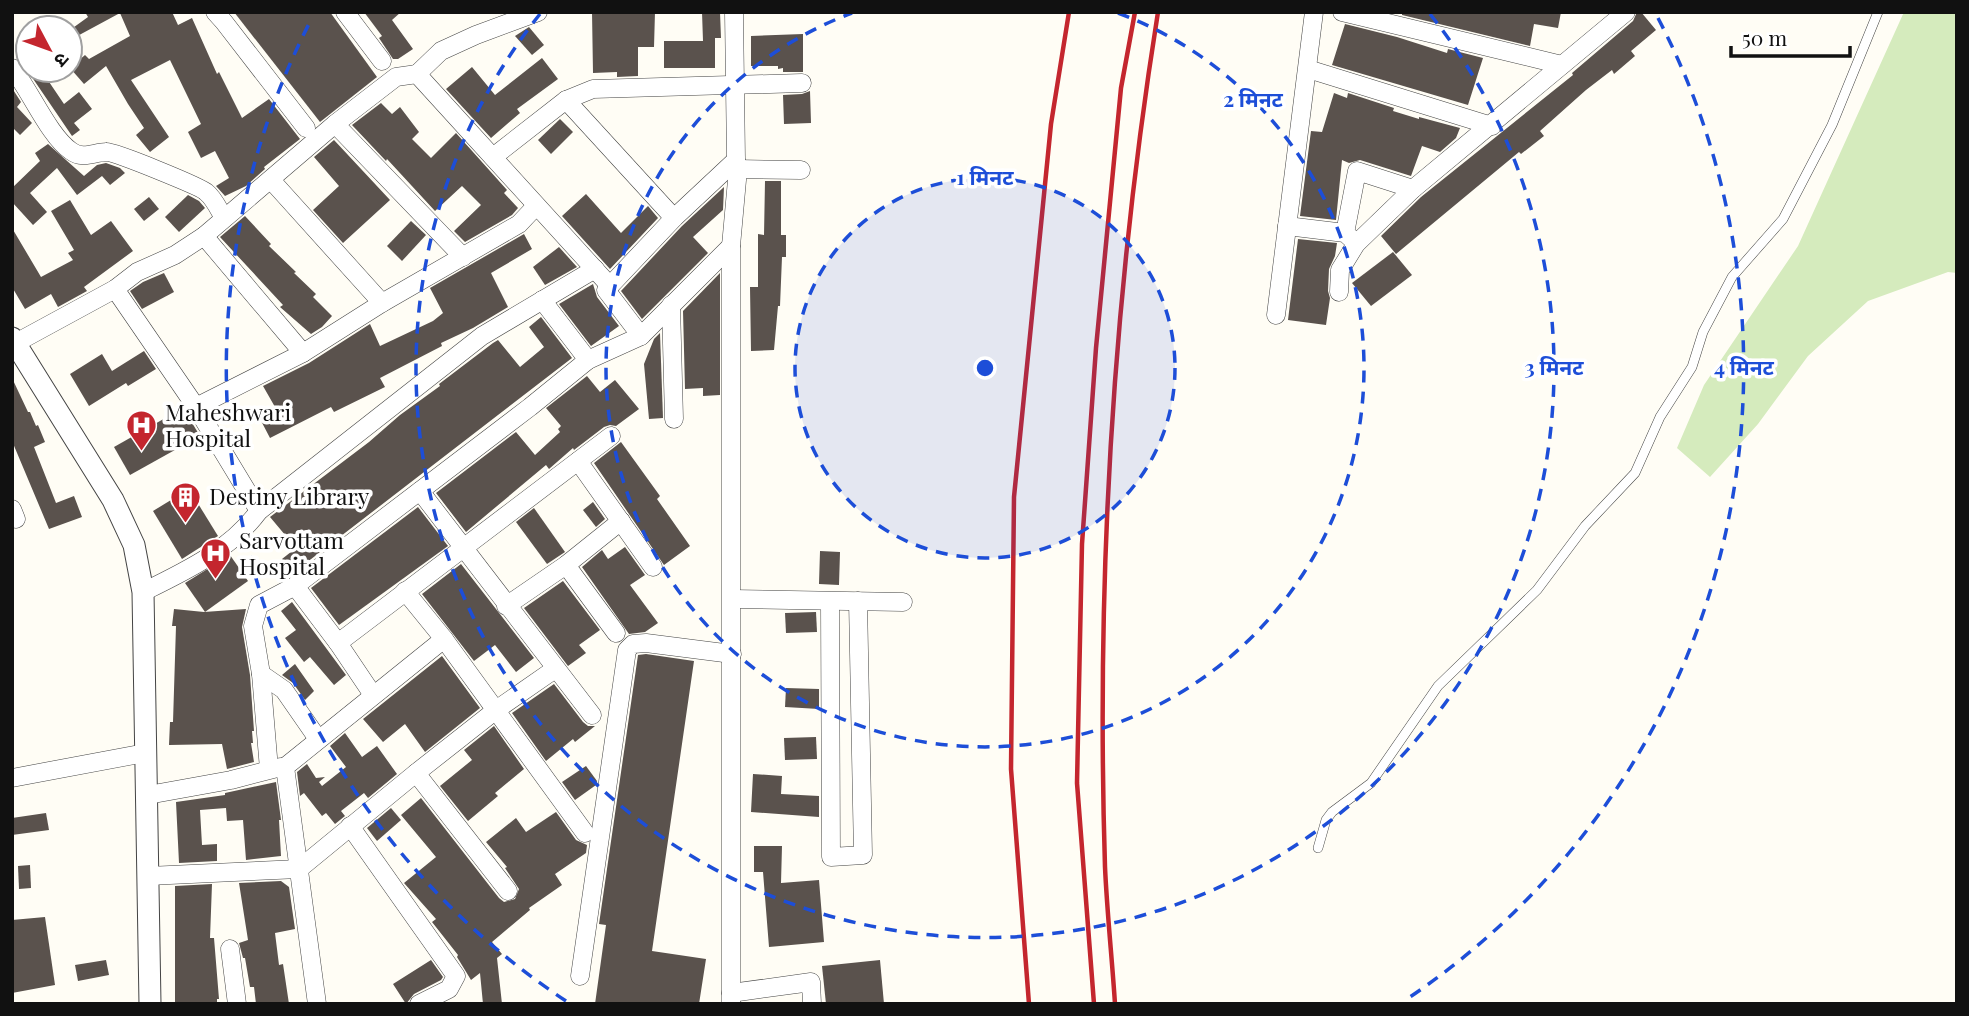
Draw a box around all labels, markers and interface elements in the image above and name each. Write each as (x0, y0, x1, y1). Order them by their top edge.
north arrow (14, 14, 84, 84)
scale bar (1731, 14, 1850, 58)
text: 50 m (1742, 23, 1788, 51)
text: उ (49, 48, 76, 74)
text: 2 मिनट (1223, 84, 1284, 112)
text: 1 मिनट (956, 162, 1014, 190)
text: 3 मिनट (1524, 352, 1584, 380)
text: 4 मिनट (1714, 352, 1775, 380)
centre of rings (973, 356, 997, 380)
place label: Maheshwari Hospital (165, 396, 291, 453)
hospital icon: Maheshwari Hospital (125, 409, 159, 453)
building icon: Destiny Library (169, 480, 203, 524)
place label: Destiny Library (209, 480, 370, 511)
place label: Sarvottam Hospital (239, 524, 345, 581)
hospital icon: Sarvottam Hospital (199, 537, 233, 581)

